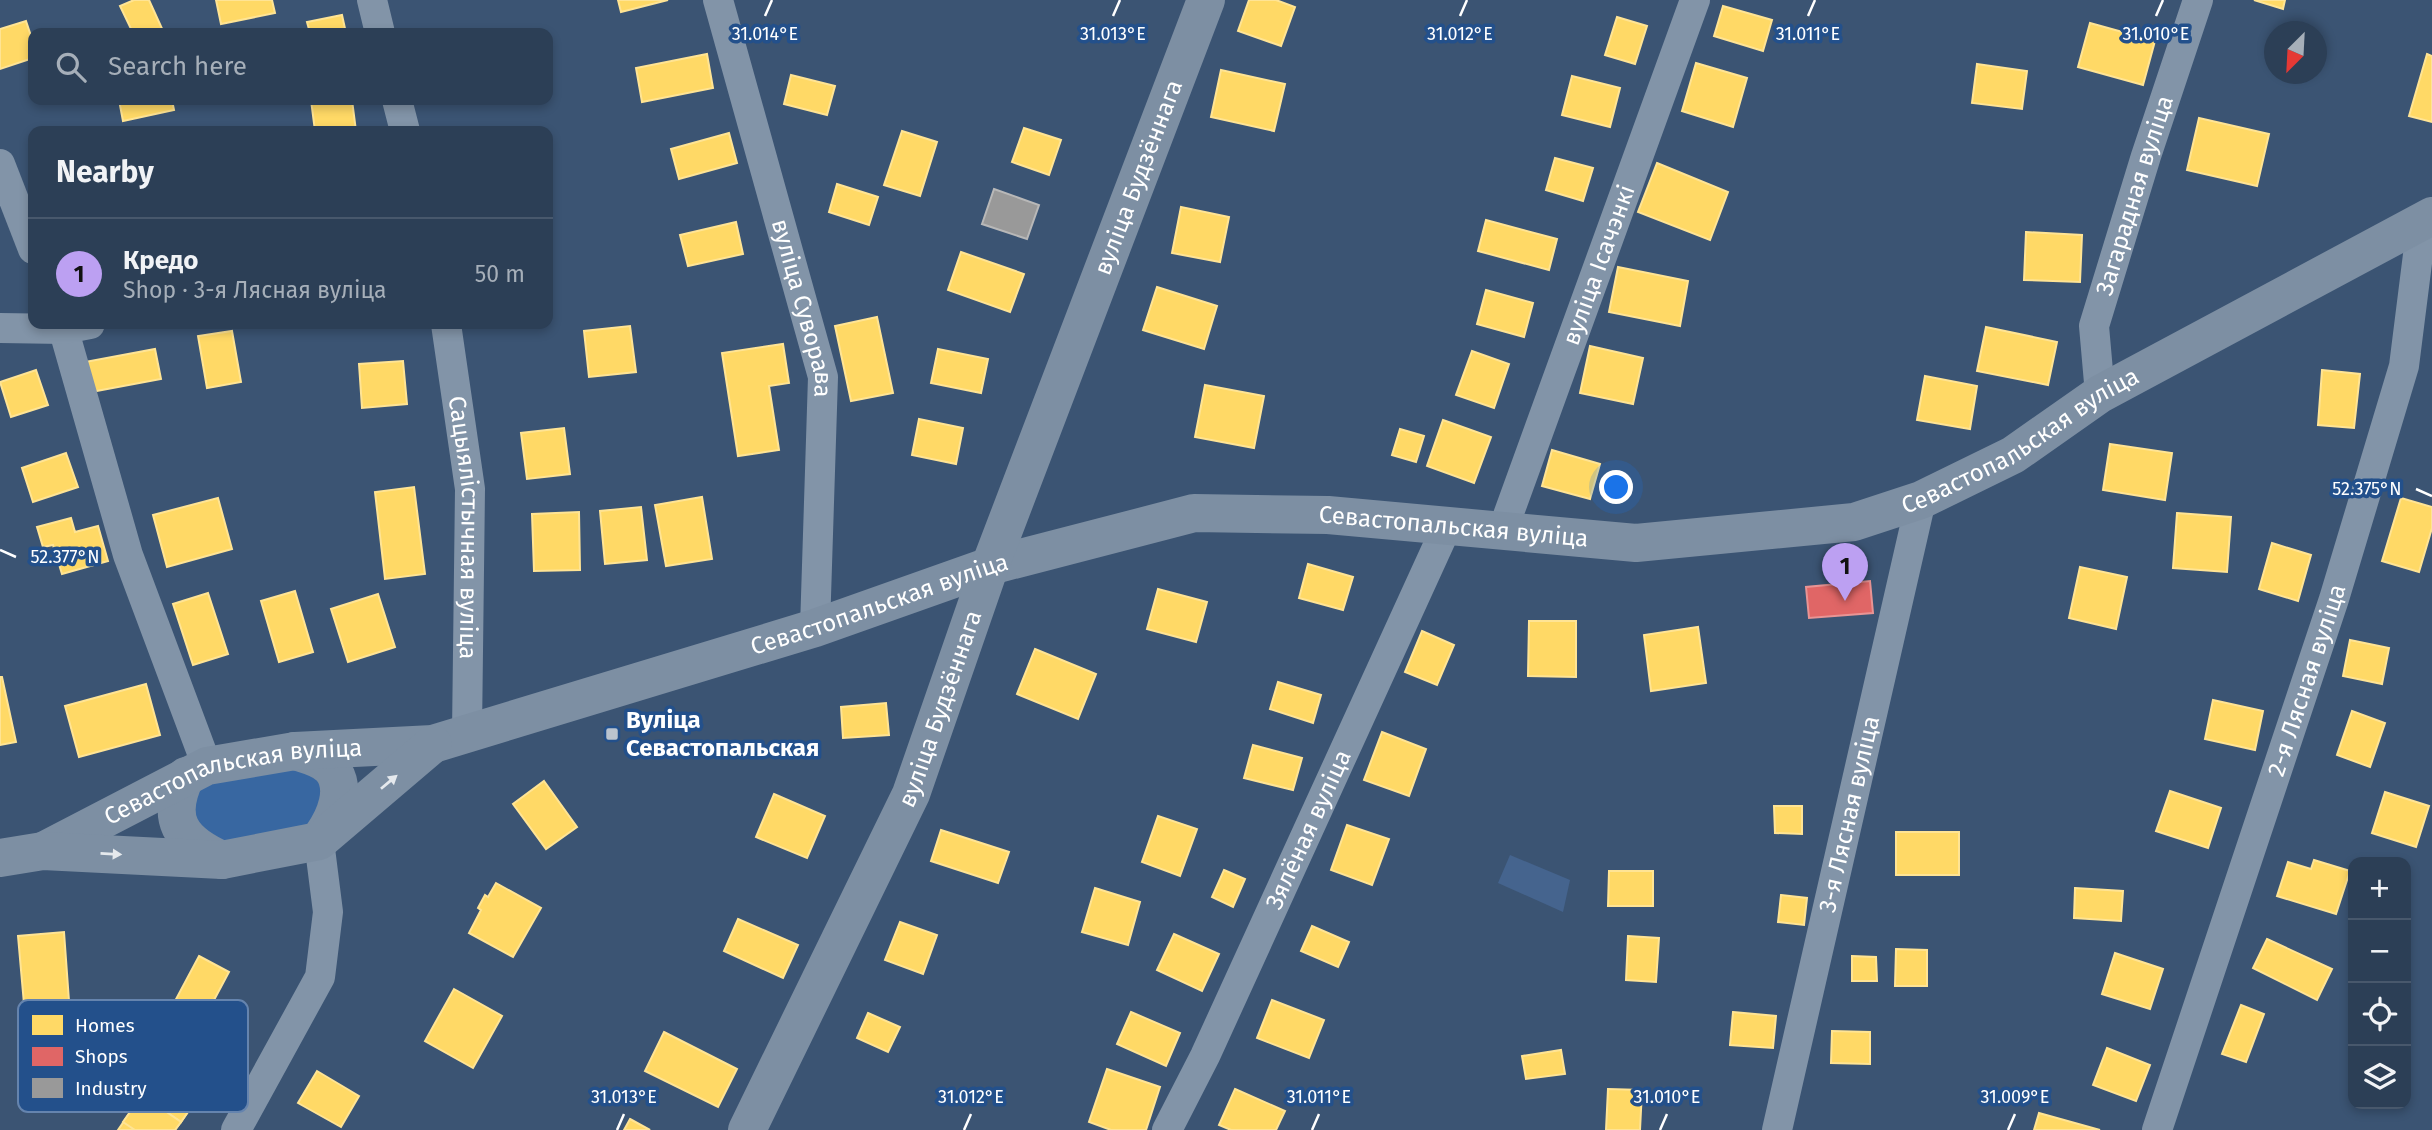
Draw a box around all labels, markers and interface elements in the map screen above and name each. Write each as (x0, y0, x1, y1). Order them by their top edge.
north arrow (2264, 21, 2327, 84)
text: 31.014°E (732, 23, 798, 45)
text: 31.013°E (1080, 23, 1146, 45)
text: 31.012°E (1427, 23, 1493, 45)
text: 31.011°E (1776, 23, 1840, 45)
text: 31.010°E (2123, 23, 2189, 45)
search box (28, 28, 553, 105)
icon: search (52, 48, 90, 86)
text: Search here (108, 51, 247, 82)
street label: вуліца Будзённага (1088, 76, 1188, 279)
street label: Загарадная вуліца (2090, 92, 2179, 299)
text: Nearby (56, 154, 154, 190)
street label: вуліца Ісачэнкі (1557, 181, 1641, 349)
street label: вуліца Суворава (766, 216, 837, 398)
text: Кредо (123, 245, 198, 276)
text: 1 (74, 260, 84, 288)
text: 50 m (475, 260, 525, 288)
text: Shop · 3-я Лясная вуліца (123, 276, 387, 304)
street label: Севастопальская вуліца (1898, 362, 2144, 519)
street label: Сацыялістычная вуліца (443, 394, 484, 660)
your location (1599, 470, 1633, 504)
text: 52.375°N (2332, 478, 2402, 500)
street label: Севастопальская вуліца (1319, 501, 1590, 553)
pin: 1 (1822, 543, 1868, 601)
text: 52.377°N (31, 546, 99, 568)
street label: Севастопальская вуліца (747, 548, 1011, 661)
street label: 2-я Лясная вуліца (2262, 581, 2352, 780)
street label: вуліца Будзённага (893, 607, 988, 812)
place label: Вуліца Севастопальская (626, 706, 819, 762)
street label: 3-я Лясная вуліца (1813, 713, 1885, 915)
marker: Вуліца Севастопальская (604, 726, 620, 742)
street label: Севастопальская вуліца (99, 734, 363, 831)
street label: Зялёная вуліца (1260, 746, 1357, 914)
one-way arrow (380, 775, 397, 790)
one-way arrow (101, 849, 123, 860)
map controls (2348, 857, 2411, 1109)
button: + (2348, 857, 2411, 920)
button: − (2348, 920, 2411, 983)
button: locate (2348, 983, 2411, 1046)
legend (18, 1000, 248, 1112)
text: Homes (75, 1014, 135, 1037)
text: Shops (75, 1045, 128, 1068)
button: layers (2348, 1046, 2411, 1109)
text: Industry (75, 1077, 147, 1100)
text: 31.013°E (591, 1086, 657, 1108)
text: 31.012°E (938, 1086, 1004, 1108)
text: 31.011°E (1287, 1086, 1351, 1108)
text: 31.010°E (1634, 1086, 1700, 1108)
text: 31.009°E (1981, 1086, 2049, 1108)

